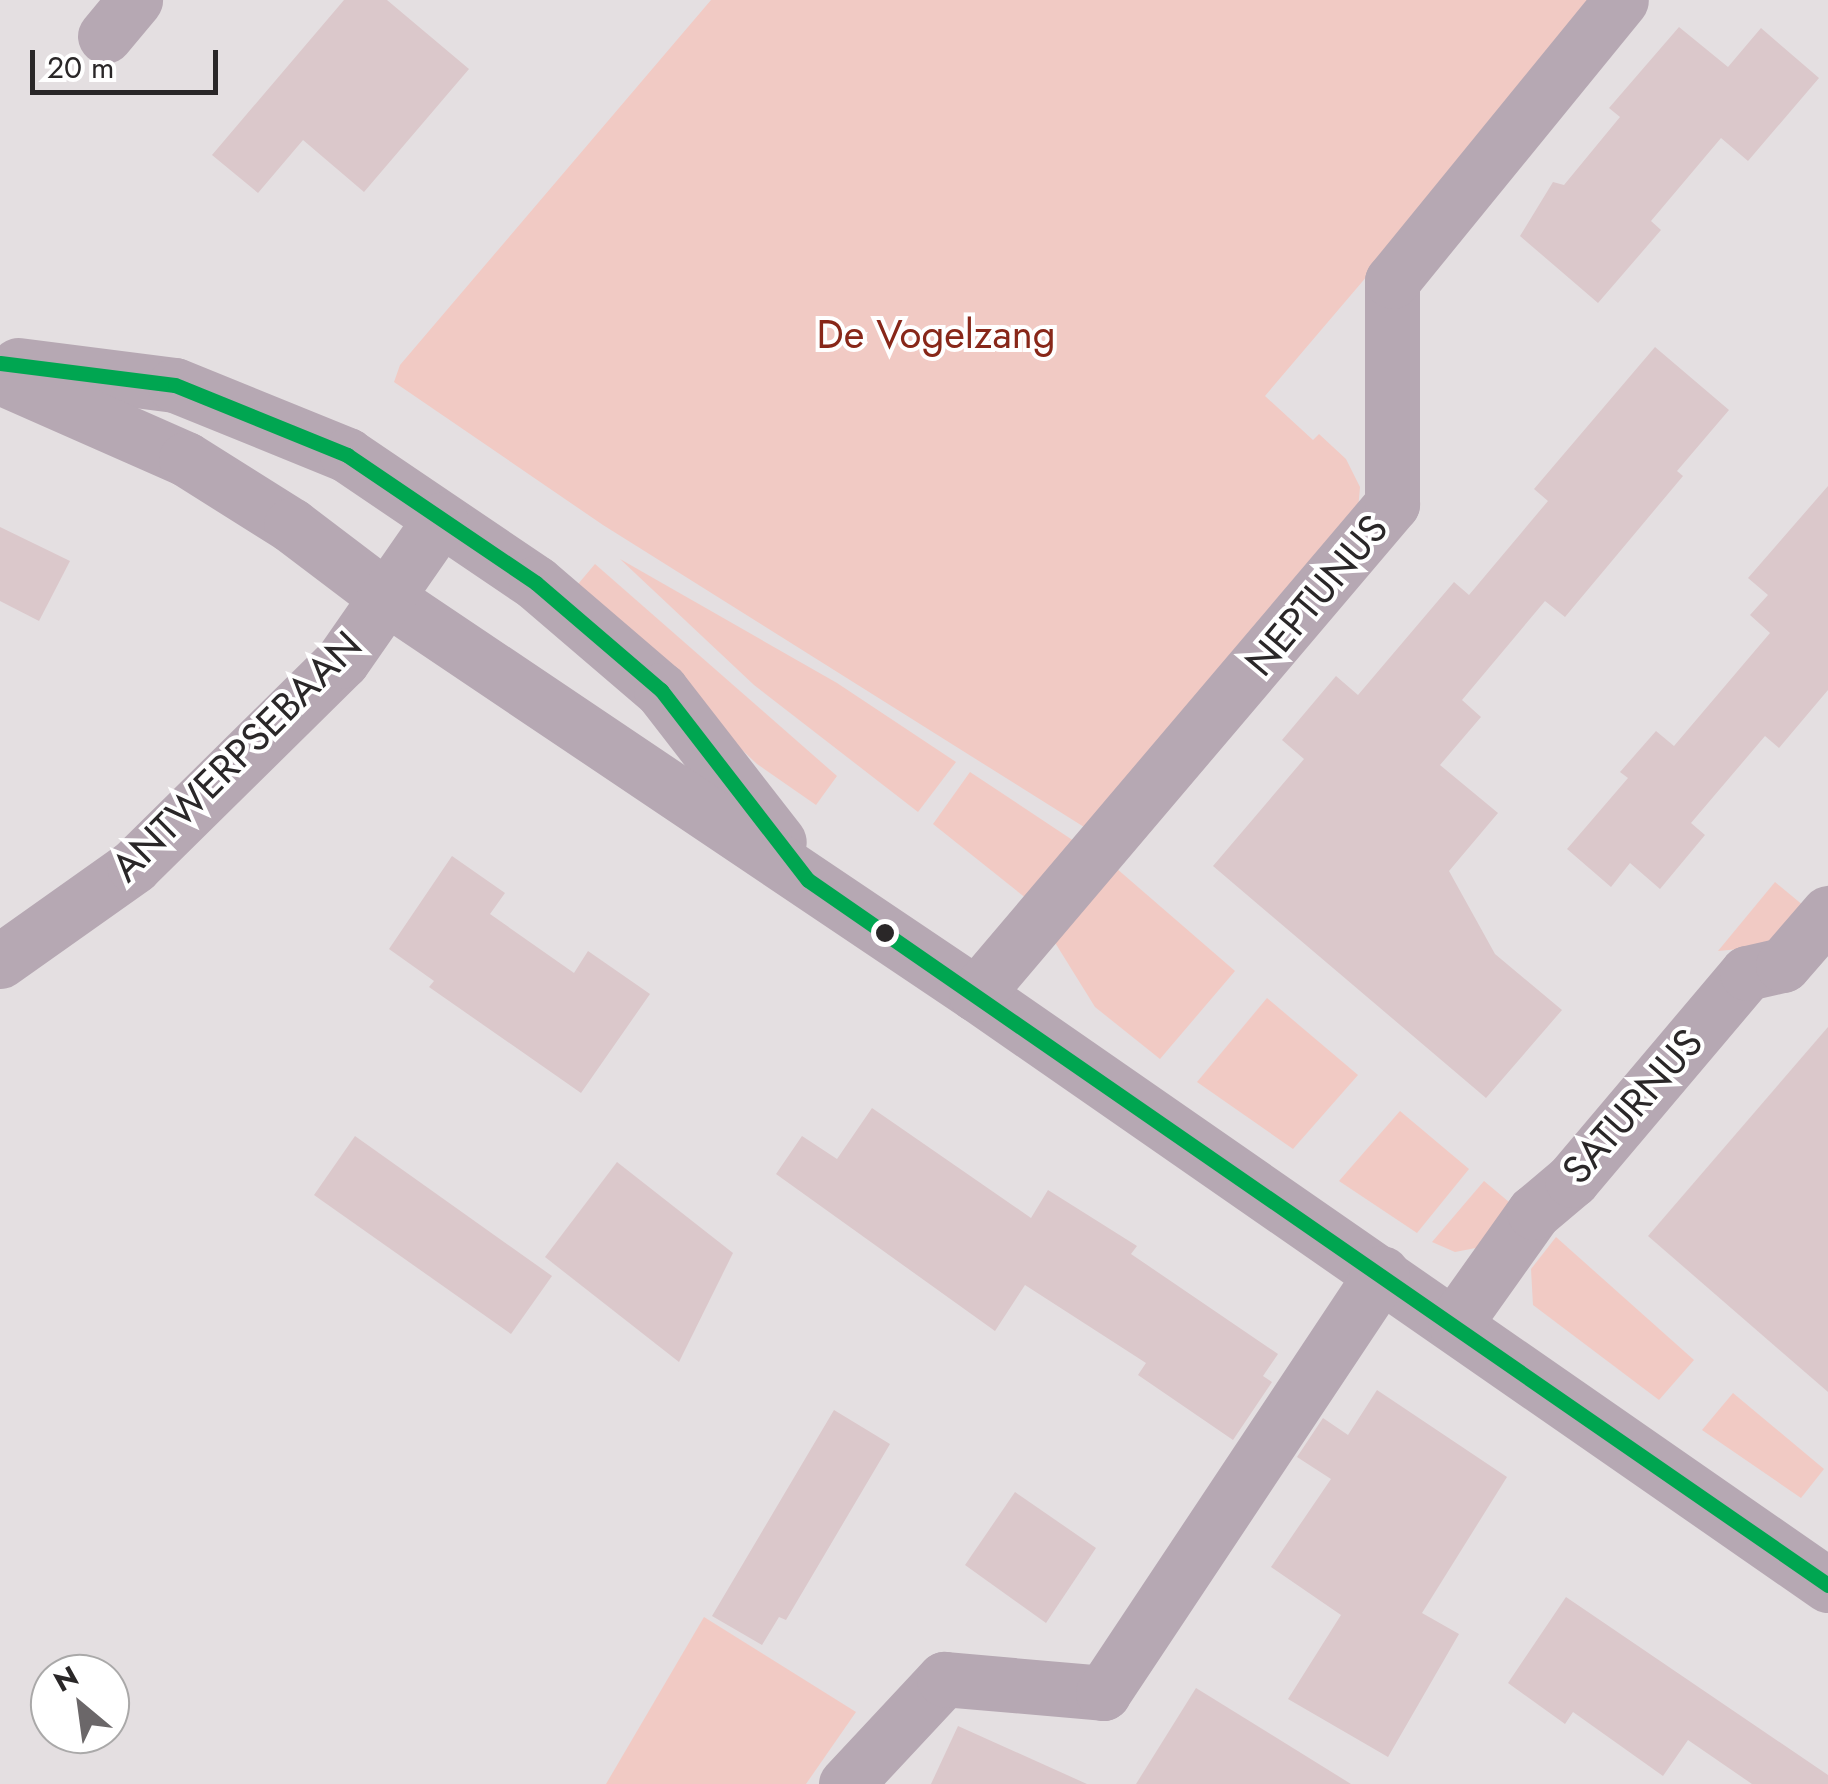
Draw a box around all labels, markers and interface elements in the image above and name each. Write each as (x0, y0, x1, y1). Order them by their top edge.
scale bar (35, 30, 222, 92)
text: 20 m (47, 46, 114, 89)
park label: De Vogelzang (817, 310, 1055, 358)
street label: NEPTUNUS (1235, 505, 1397, 685)
street label: ANTWERPSEBAAN (101, 621, 371, 891)
unlabelled marker (875, 923, 895, 943)
street label: SATURNUS (1552, 1019, 1712, 1193)
north arrow (30, 1654, 130, 1754)
text: N (47, 1656, 86, 1702)

